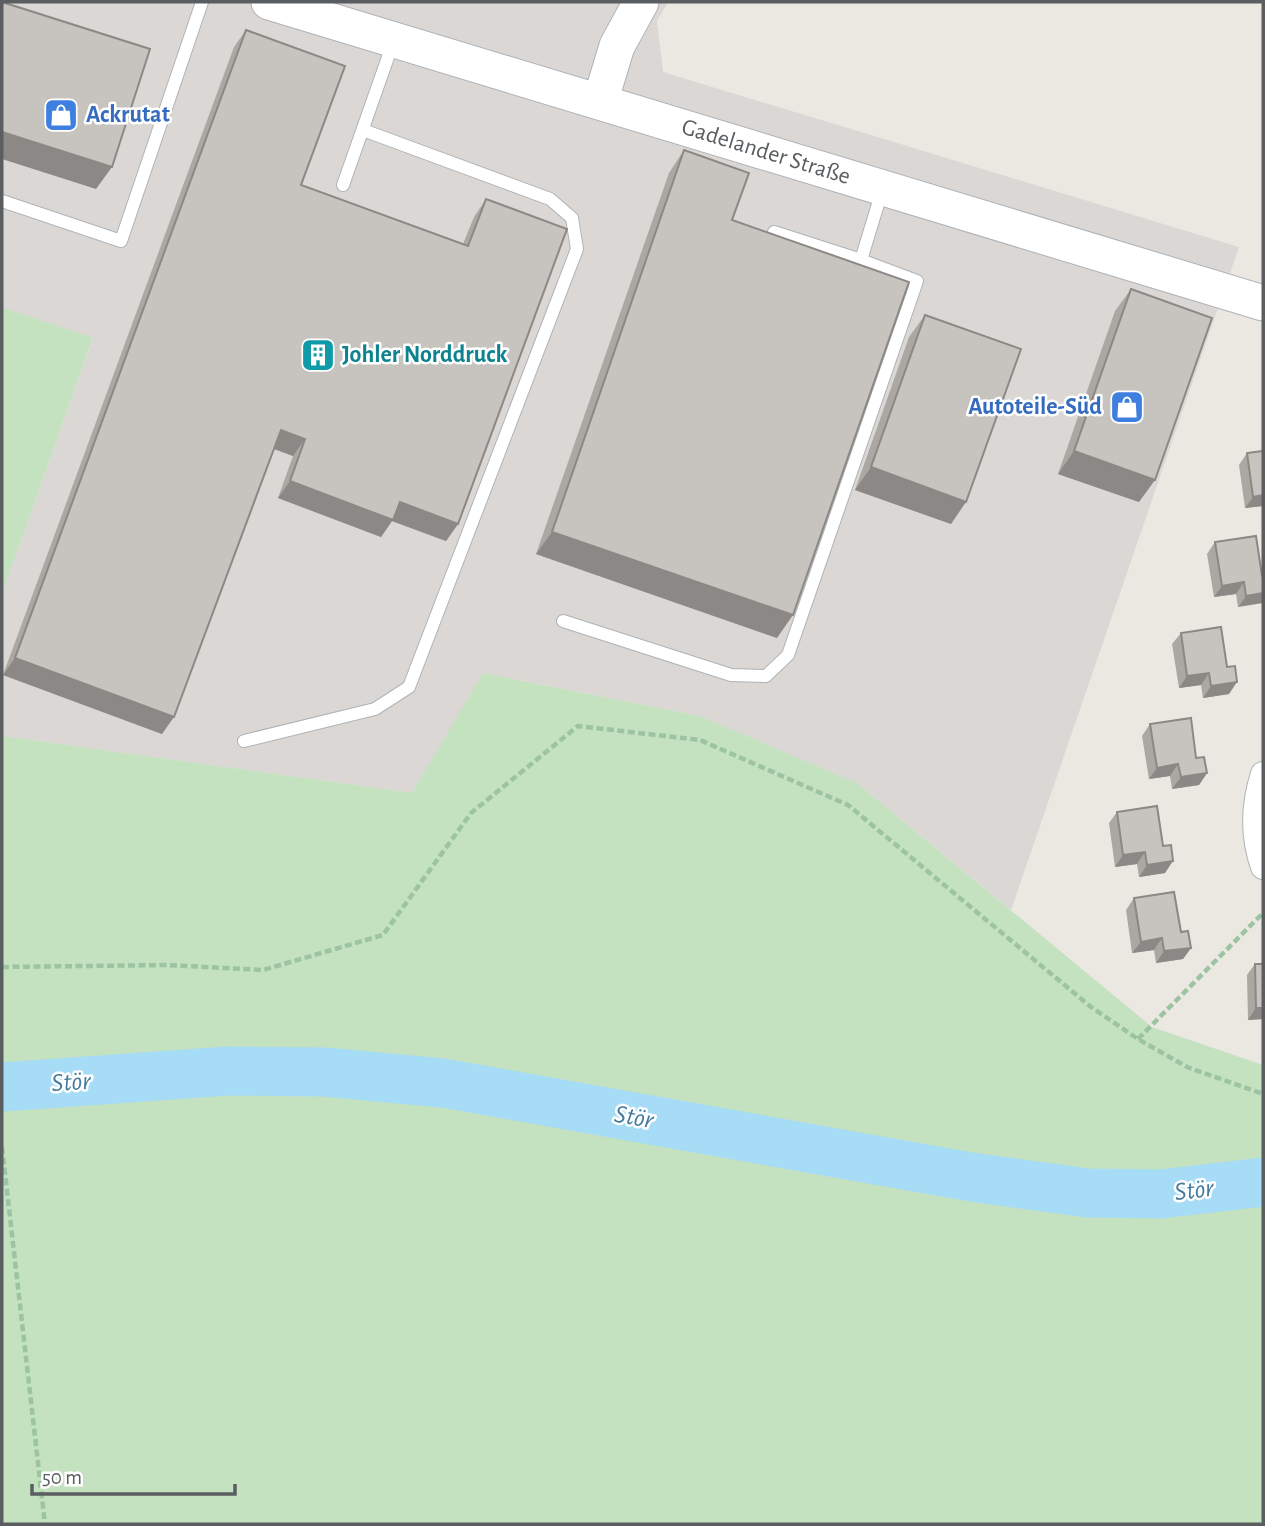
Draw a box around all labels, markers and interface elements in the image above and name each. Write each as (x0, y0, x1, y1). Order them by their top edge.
shop icon: Ackrutat (42, 96, 80, 134)
place label: Ackrutat (86, 103, 170, 127)
street label: Gadelander Straße (679, 115, 853, 189)
building icon: Johler Norddruck (299, 336, 337, 374)
place label: Johler Norddruck (342, 343, 507, 367)
shop icon: Autoteile-Süd (1108, 388, 1146, 426)
place label: Autoteile-Süd (968, 395, 1102, 419)
water label: Stör (51, 1068, 93, 1096)
water label: Stör (612, 1101, 657, 1133)
water label: Stör (1173, 1175, 1217, 1205)
scale bar (32, 1452, 234, 1496)
text: 50 m (42, 1467, 82, 1488)

